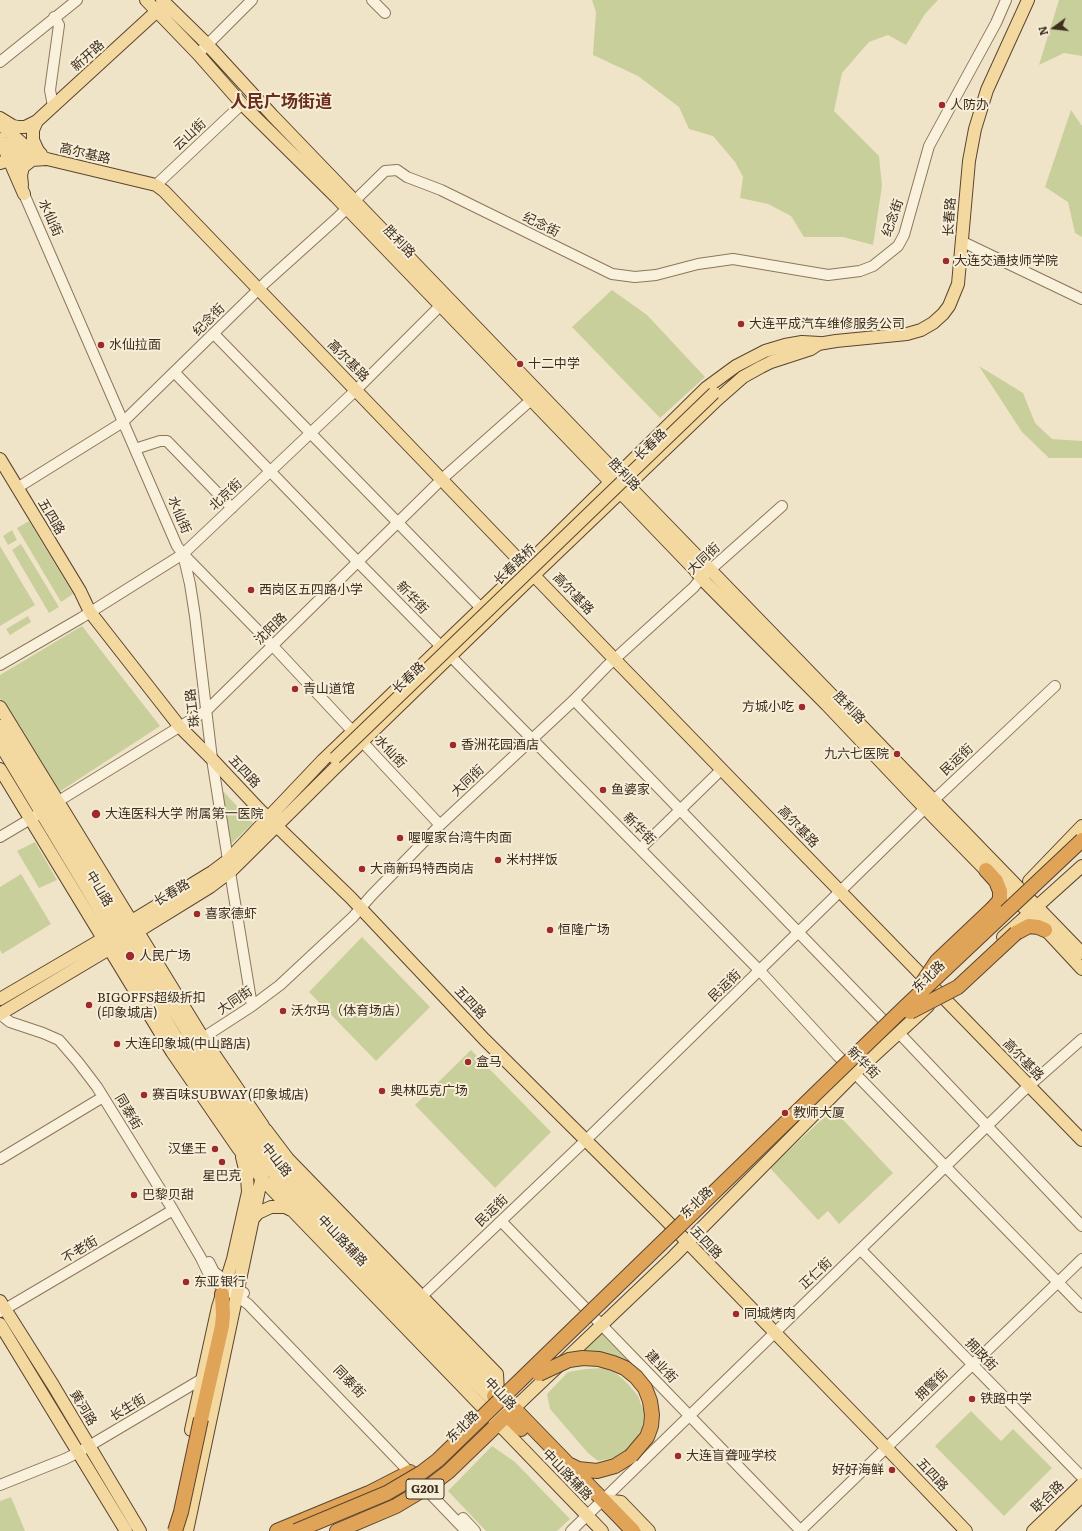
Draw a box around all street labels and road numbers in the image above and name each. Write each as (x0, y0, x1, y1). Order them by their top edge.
street label: 新开路 (68, 37, 108, 75)
street label: 云山街 (170, 116, 210, 154)
street label: 高尔基路 (58, 141, 112, 167)
street label: 水仙街 (35, 197, 65, 239)
street label: 纪念街 (879, 197, 907, 239)
street label: 长春路 (941, 197, 959, 237)
street label: 纪念街 (520, 209, 562, 241)
street label: 胜利路 (380, 223, 418, 261)
street label: 纪念街 (190, 301, 228, 339)
street label: 高尔基路 (324, 337, 372, 385)
street label: 长春路 (632, 426, 670, 464)
street label: 胜利路 (605, 456, 643, 494)
street label: 北京街 (206, 476, 246, 514)
street label: 水仙街 (164, 494, 194, 536)
street label: 五四路 (34, 496, 68, 538)
street label: 大同街 (684, 540, 724, 578)
street label: 长春路桥 (491, 541, 539, 589)
street label: 高尔基路 (549, 570, 597, 618)
street label: 新华街 (393, 579, 431, 617)
street label: 沈阳路 (252, 610, 290, 648)
street label: 长春路 (390, 659, 428, 697)
street label: 珠江路 (183, 688, 203, 728)
street label: 胜利路 (830, 689, 868, 727)
street label: 水仙街 (371, 732, 409, 772)
street label: 民运街 (937, 741, 977, 779)
street label: 五四路 (225, 752, 263, 792)
street label: 大同街 (448, 762, 488, 800)
street label: 高尔基路 (774, 803, 822, 851)
street label: 新华街 (620, 810, 658, 848)
street label: 中山路 (82, 868, 116, 910)
street label: 长春路 (151, 876, 193, 910)
street label: 东北路 (910, 958, 948, 996)
street label: 民运街 (706, 967, 744, 1005)
street label: 五四路 (451, 983, 489, 1023)
street label: 大同街 (214, 984, 256, 1018)
street label: 高尔基路 (999, 1036, 1047, 1084)
street label: 新华街 (844, 1044, 882, 1082)
street label: 同泰街 (111, 1091, 145, 1133)
street label: 中山路 (258, 1140, 294, 1180)
street label: 东北路 (678, 1184, 716, 1222)
street label: 民运街 (473, 1192, 511, 1230)
street label: 中山路辅路 (314, 1212, 370, 1270)
street label: 五四路 (687, 1224, 725, 1262)
street label: 不老街 (59, 1233, 101, 1267)
street label: 正仁街 (796, 1255, 836, 1293)
street label: 拥政街 (962, 1336, 1000, 1374)
street label: 建业街 (642, 1348, 680, 1386)
street label: 同泰街 (330, 1363, 368, 1401)
street label: 拥警街 (913, 1366, 951, 1404)
street label: 中山路 (481, 1375, 519, 1413)
street label: 黄河路 (66, 1387, 100, 1429)
street label: 长生街 (107, 1391, 149, 1425)
street label: 东北路 (444, 1408, 482, 1446)
street label: 中山路辅路 (539, 1446, 595, 1504)
street label: 五四路 (913, 1455, 951, 1495)
street label: 联合路 (1029, 1478, 1067, 1516)
road number: G201 (406, 1479, 444, 1499)

